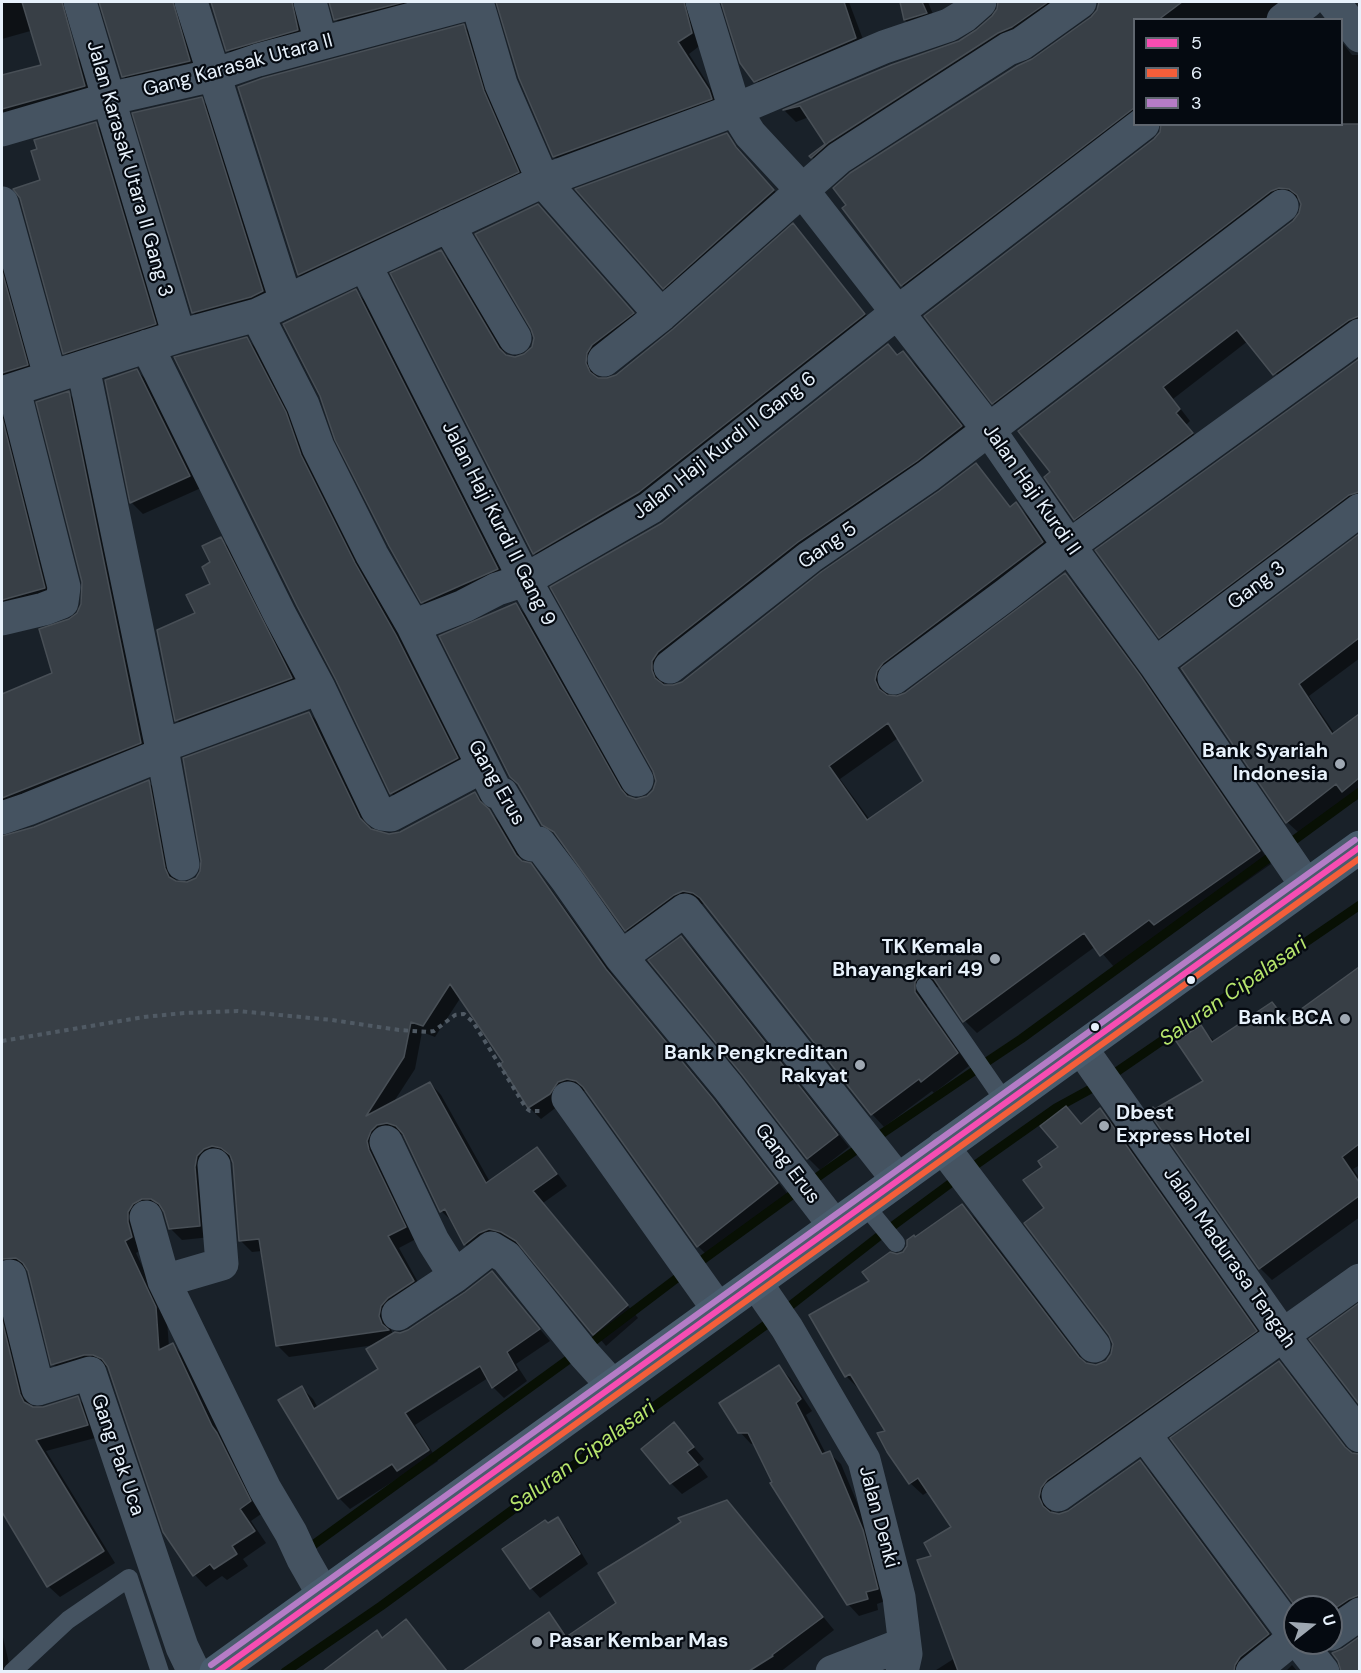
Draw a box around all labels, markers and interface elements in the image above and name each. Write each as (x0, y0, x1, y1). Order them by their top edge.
legend (1133, 18, 1343, 126)
street label: Gang Karasak Utara II (140, 29, 336, 103)
text: 5 (1191, 31, 1202, 55)
street label: Jalan Karasak Utara II Gang 3 (81, 38, 177, 300)
text: 6 (1191, 61, 1202, 85)
text: 3 (1191, 91, 1202, 115)
street label: Jalan Haji Kurdi II Gang 6 (628, 367, 822, 525)
street label: Jalan Haji Kurdi II Gang 9 (436, 418, 560, 630)
street label: Jalan Haji Kurdi II (977, 420, 1085, 560)
street label: Gang 5 (794, 517, 862, 575)
street label: Gang 3 (1223, 557, 1291, 615)
street label: Gang Erus (462, 736, 530, 830)
place label: Bank Syariah Indonesia (1202, 740, 1328, 787)
marker: Bank Syariah Indonesia (1333, 757, 1347, 771)
water label: Saluran Cipalasari (1155, 932, 1313, 1052)
place label: TK Kemala Bhayangkari 49 (832, 936, 983, 983)
marker: TK Kemala Bhayangkari 49 (988, 952, 1002, 966)
unlabelled marker (1185, 974, 1197, 986)
place label: Bank BCA (1238, 1007, 1333, 1031)
marker: Bank BCA (1338, 1012, 1352, 1026)
unlabelled marker (1089, 1021, 1101, 1033)
place label: Bank Pengkreditan Rakyat (664, 1042, 848, 1089)
marker: Bank Pengkreditan Rakyat (853, 1058, 867, 1072)
place label: Dbest Express Hotel (1116, 1102, 1250, 1149)
street label: Gang Erus (749, 1119, 825, 1209)
marker: Dbest Express Hotel (1097, 1119, 1111, 1133)
street label: Jalan Madurasa Tengah (1157, 1163, 1301, 1353)
street label: Gang Pak Uca (85, 1391, 149, 1519)
water label: Saluran Cipalasari (505, 1396, 661, 1518)
street label: Jalan Denki (853, 1463, 903, 1571)
north arrow (1283, 1595, 1343, 1655)
text: U (1317, 1612, 1340, 1628)
place label: Pasar Kembar Mas (549, 1630, 728, 1654)
marker: Pasar Kembar Mas (530, 1635, 544, 1649)

